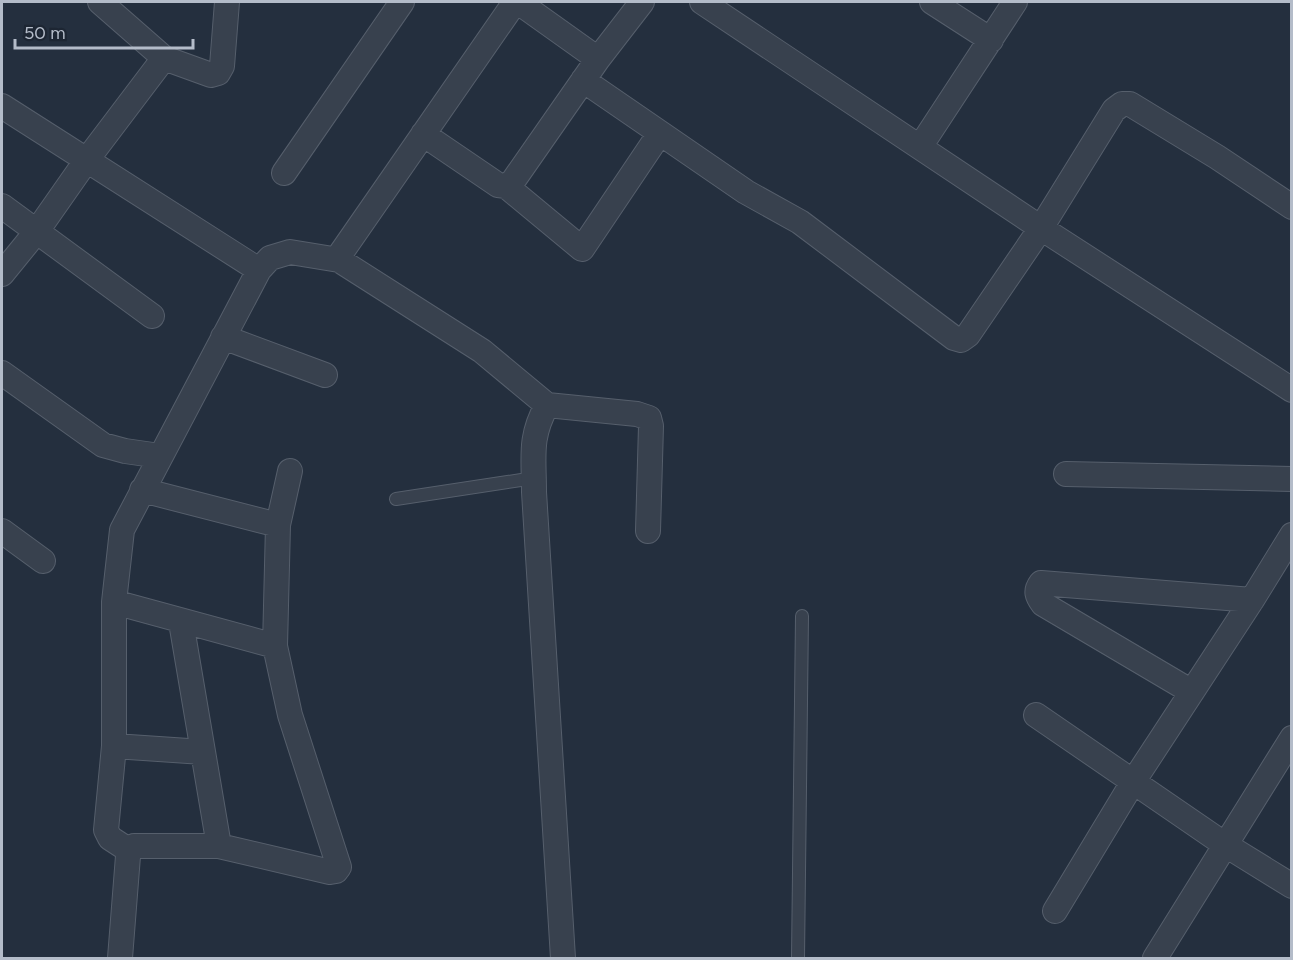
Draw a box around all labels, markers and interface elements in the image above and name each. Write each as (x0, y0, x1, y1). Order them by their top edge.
scale bar (15, 12, 194, 50)
text: 50 m (24, 22, 66, 44)

